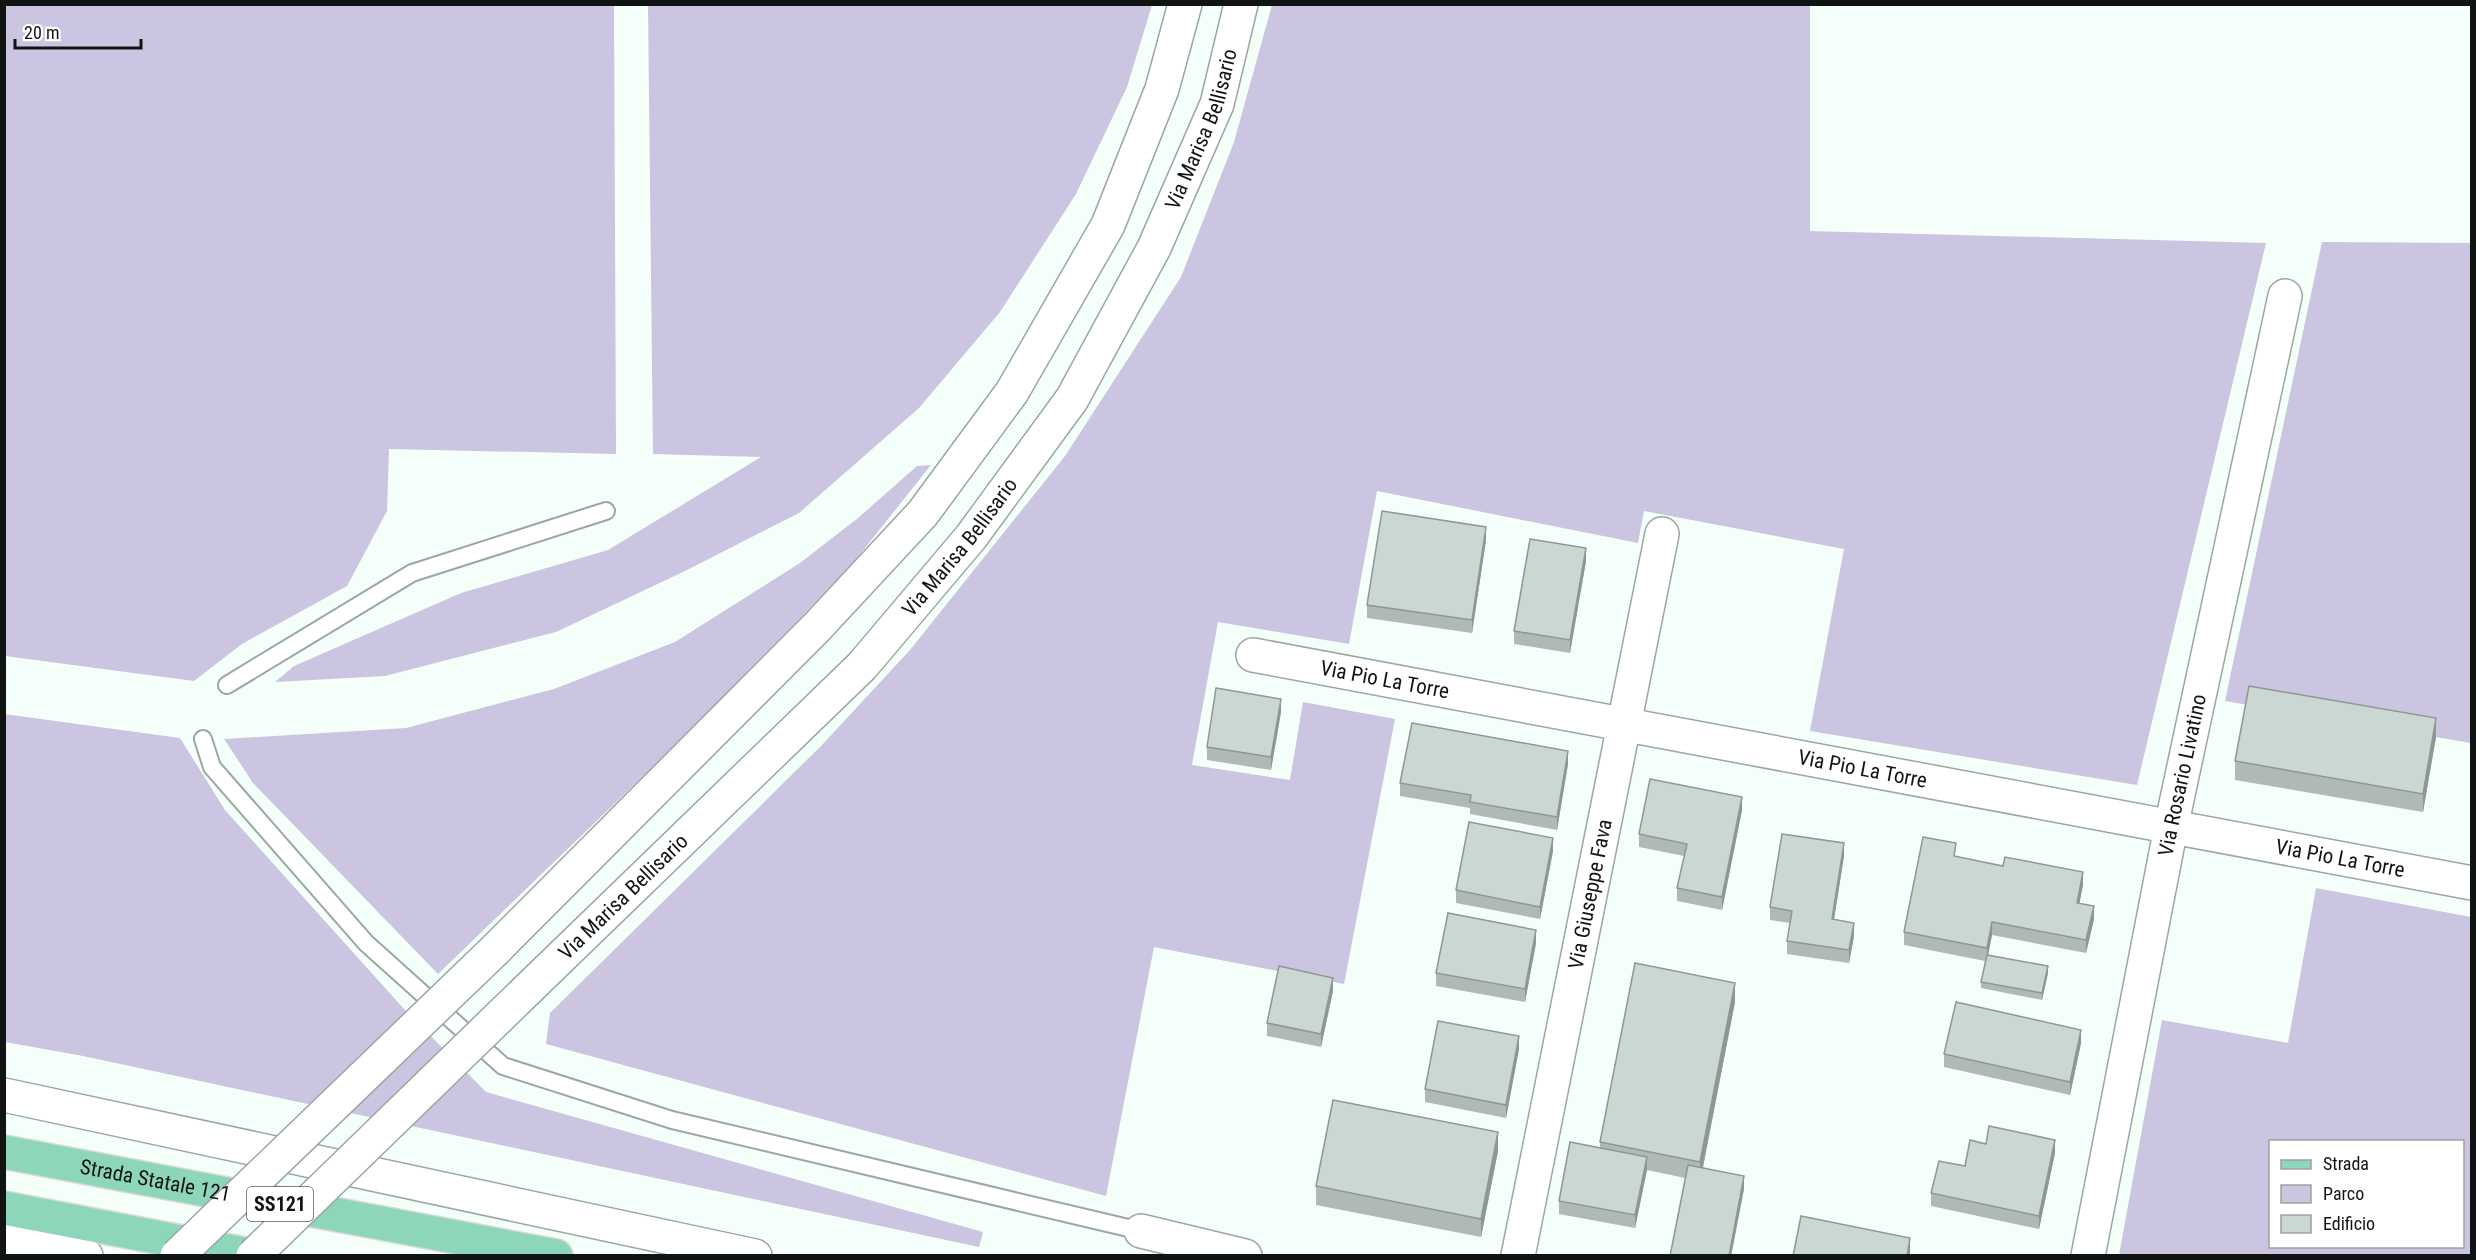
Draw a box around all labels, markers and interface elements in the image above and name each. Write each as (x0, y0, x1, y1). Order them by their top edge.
scale bar (15, 12, 141, 50)
text: 20 m (24, 22, 59, 43)
street label: Via Marisa Bellisario (1160, 47, 1242, 213)
street label: Via Marisa Bellisario (897, 473, 1022, 621)
street label: Via Pio La Torre (1318, 656, 1451, 703)
street label: Via Rosario Livatino (2154, 692, 2211, 858)
street label: Via Pio La Torre (1796, 745, 1929, 793)
street label: Via Giuseppe Fava (1564, 817, 1617, 971)
street label: Via Marisa Bellisario (554, 829, 693, 965)
street label: Via Pio La Torre (2274, 835, 2407, 882)
legend (2269, 1140, 2464, 1248)
text: Strada (2323, 1153, 2369, 1174)
street label: Strada Statale 121 (78, 1155, 233, 1206)
text: Parco (2323, 1183, 2364, 1204)
road number: SS121 (247, 1187, 313, 1221)
text: Edificio (2323, 1213, 2375, 1234)

